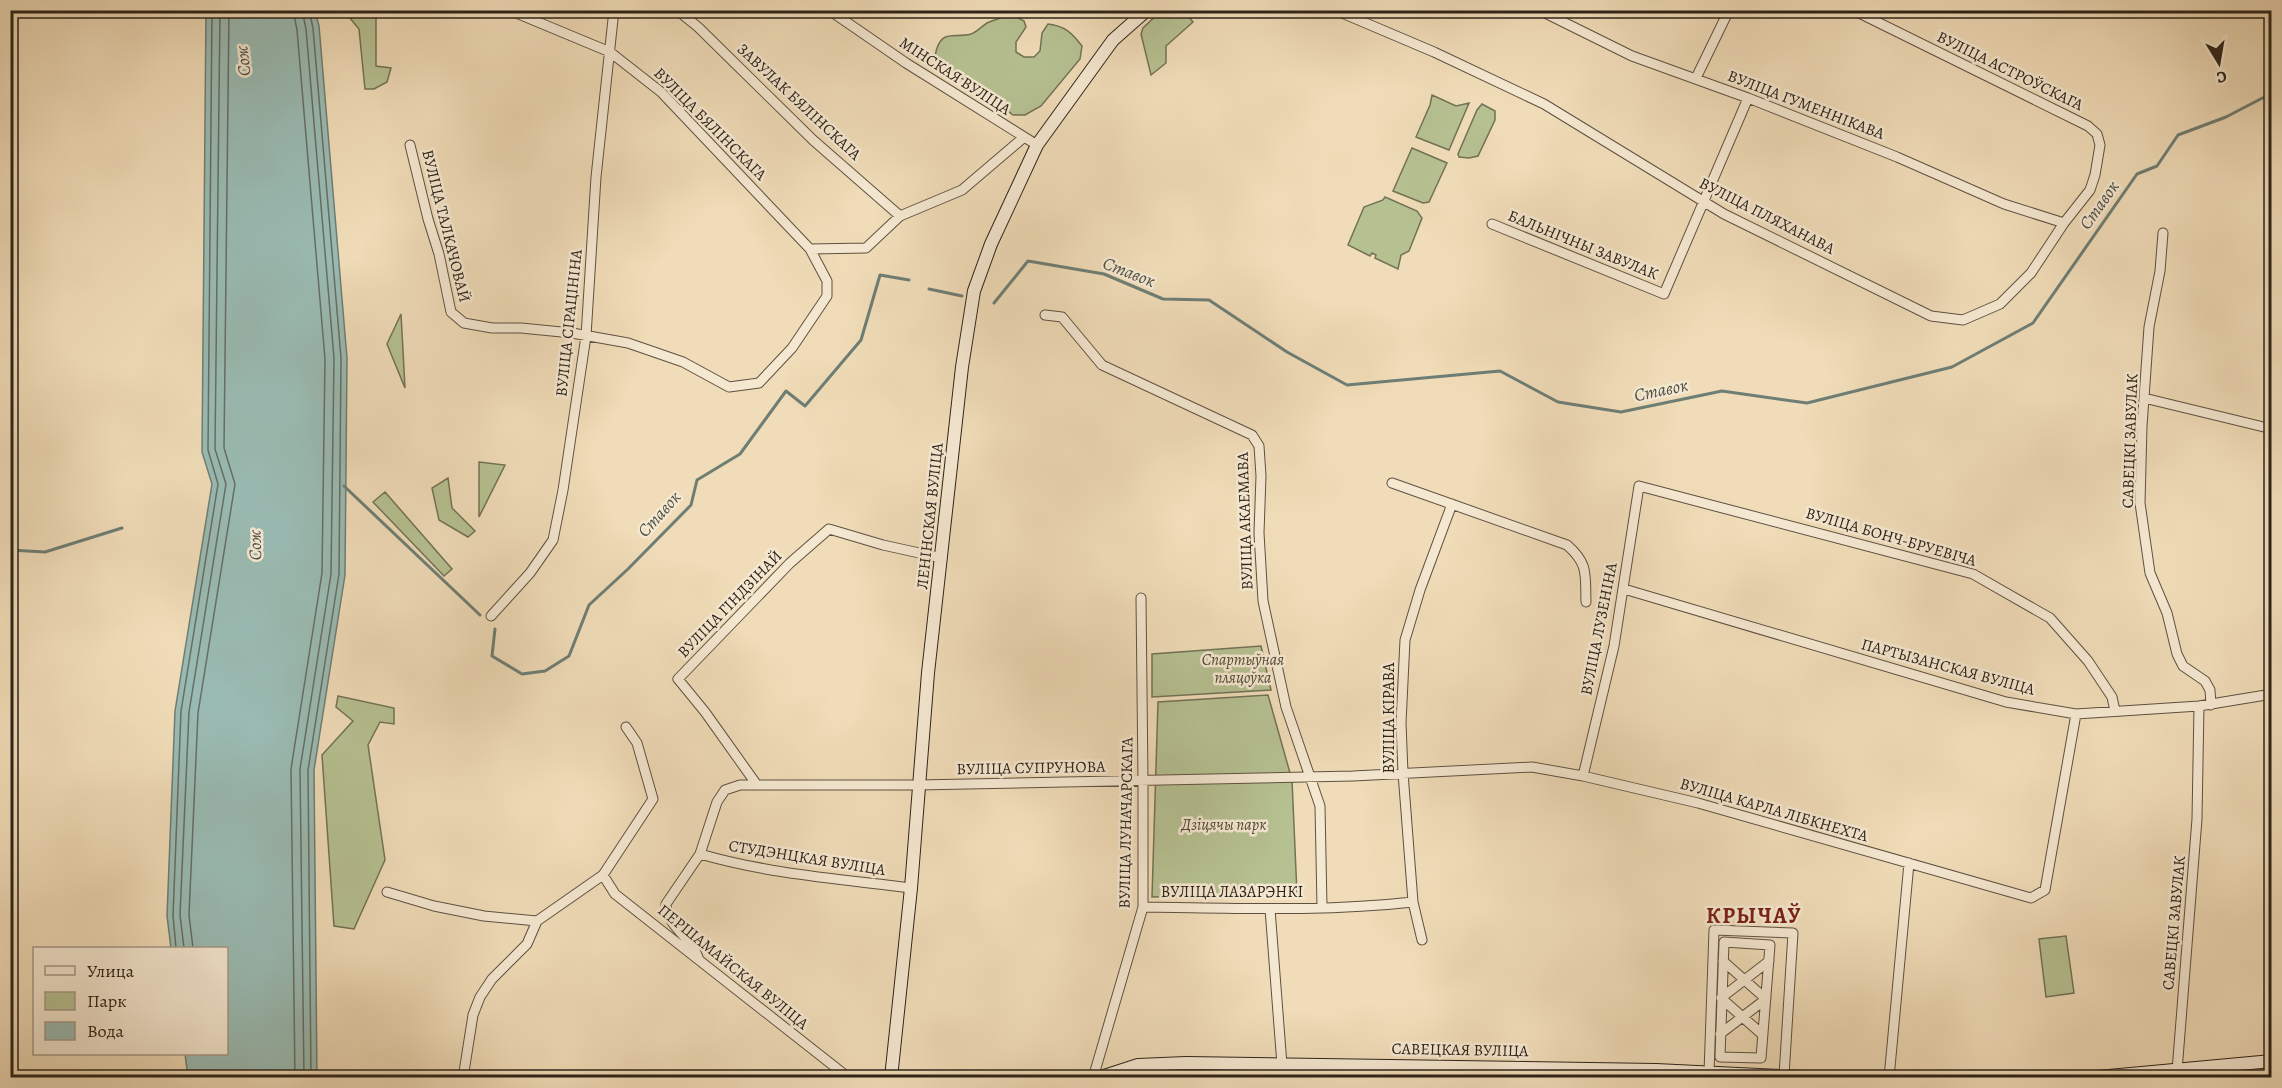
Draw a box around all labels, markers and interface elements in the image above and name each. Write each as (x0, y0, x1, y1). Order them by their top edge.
street label: ВУЛІЦА АСТРОЎСКАГА (1933, 26, 2088, 116)
street label: МІНСКАЯ ВУЛІЦА (895, 32, 1016, 121)
north arrow (2189, 33, 2249, 93)
street label: ЗАВУЛАК БЯЛІНСКАГА (732, 39, 866, 166)
water label: Сож (229, 44, 257, 77)
street label: ВУЛІЦА БЯЛІНСКАГА (649, 63, 772, 186)
street label: ВУЛІЦА ГУМЕННІКАВА (1724, 65, 1888, 145)
text: С (2215, 65, 2229, 89)
street label: ВУЛІЦА ТАЛКАЧОВАЙ (416, 147, 476, 305)
street label: ВУЛІЦА ПЛЯХАНАВА (1695, 172, 1839, 260)
water label: Ставок (2074, 176, 2124, 234)
street label: БАЛЬНІЧНЫ ЗАВУЛАК (1505, 205, 1662, 286)
street label: ВУЛІЦА СІРАЦІНІНА (550, 248, 588, 398)
water label: Ставок (1099, 251, 1159, 293)
water label: Ставок (1632, 373, 1690, 407)
street label: САВЕЦКІ ЗАВУЛАК (2117, 373, 2143, 509)
street label: ЛЕНІНСКАЯ ВУЛІЦА (911, 441, 949, 590)
street label: ВУЛІЦА АКАЕМАВА (1232, 451, 1258, 590)
water label: Ставок (632, 486, 686, 542)
street label: ВУЛІЦА БОНЧ-БРУЕВІЧА (1803, 502, 1980, 572)
water label: Сож (243, 529, 267, 560)
street label: ВУЛІЦА ГІНДЗІНАЙ (673, 545, 787, 663)
street label: ВУЛІЦА ЛУЗЕНІНА (1575, 560, 1623, 697)
street label: ПАРТЫЗАНСКАЯ ВУЛІЦА (1859, 633, 2038, 701)
park label: Спартыўная пляцоўка (1202, 649, 1284, 689)
street label: ВУЛІЦА КІРАВА (1378, 662, 1400, 773)
street label: ВУЛІЦА ЛУНАЧАРСКАГА (1114, 737, 1139, 909)
street label: ВУЛІЦА СУПРУНОВА (956, 756, 1106, 780)
street label: ВУЛІЦА КАРЛА ЛІБКНЕХТА (1677, 773, 1871, 848)
park label: Дзіцячы парк (1181, 814, 1266, 836)
street label: СТУДЭНЦКАЯ ВУЛІЦА (727, 835, 888, 881)
street label: САВЕЦКІ ЗАВУЛАК (2157, 854, 2191, 991)
street label: ВУЛІЦА ЛАЗАРЭНКІ (1161, 881, 1303, 903)
street label: ПЕРШАМАЙСКАЯ ВУЛІЦА (653, 899, 814, 1035)
district label: КРЫЧАЎ (1706, 901, 1802, 931)
legend (33, 947, 228, 1055)
text: Улица (87, 959, 135, 983)
text: Парк (87, 989, 127, 1013)
text: Вода (87, 1019, 125, 1043)
street label: САВЕЦКАЯ ВУЛІЦА (1391, 1038, 1529, 1062)

